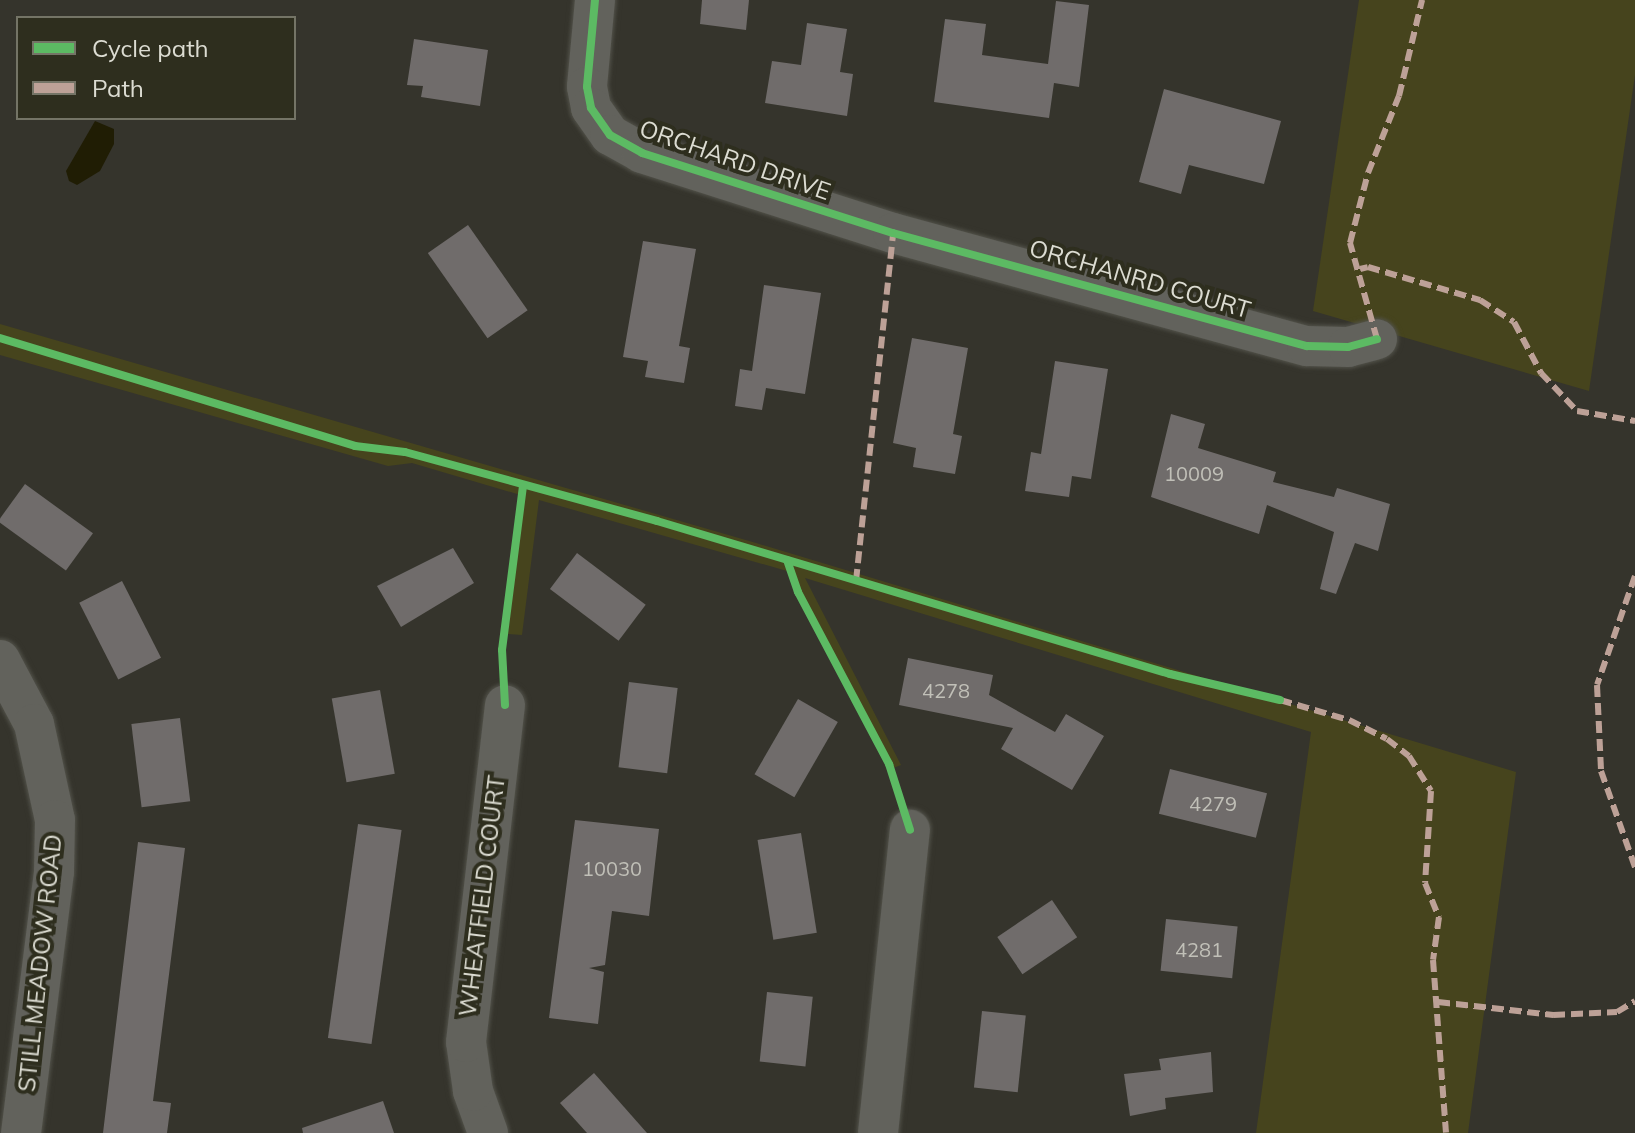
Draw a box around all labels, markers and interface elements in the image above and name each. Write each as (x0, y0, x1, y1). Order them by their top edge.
legend (16, 16, 296, 120)
text: Cycle path (92, 33, 209, 63)
text: Path (92, 73, 144, 103)
street label: ORCHARD DRIVE (636, 114, 834, 206)
street label: ORCHANRD COURT (1026, 234, 1254, 324)
house number: 10009 (1164, 461, 1224, 485)
house number: 4278 (922, 678, 970, 702)
street label: WHEATFIELD COURT (453, 774, 511, 1018)
house number: 4279 (1189, 791, 1237, 815)
street label: STILL MEADOW ROAD (12, 833, 68, 1093)
house number: 10030 (582, 856, 642, 880)
house number: 4281 (1175, 937, 1223, 961)

